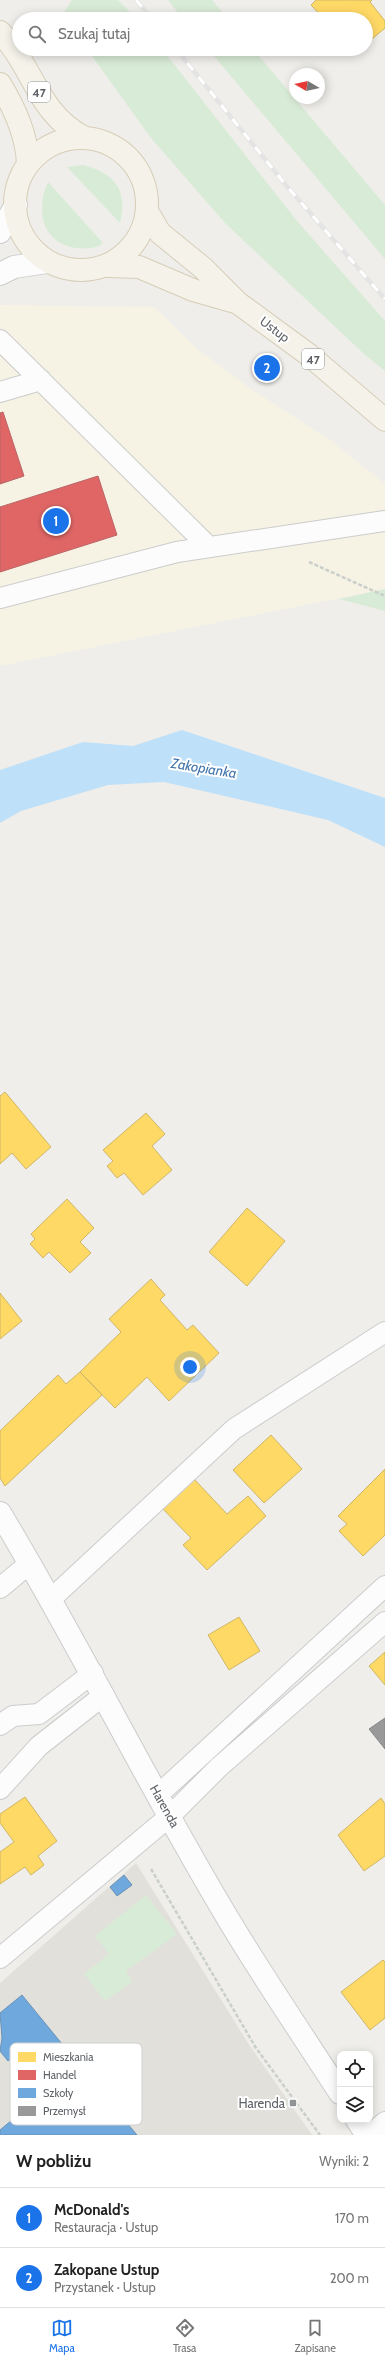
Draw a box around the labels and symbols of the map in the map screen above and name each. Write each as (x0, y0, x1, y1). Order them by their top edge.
north arrow (289, 68, 325, 104)
road number: 47 (28, 82, 50, 102)
street label: Ustup (257, 313, 293, 345)
road number: 47 (302, 349, 324, 369)
pin: 2 (254, 353, 280, 383)
pin: 1 (43, 506, 69, 536)
water label: Zakopianka (169, 754, 238, 782)
your location (180, 1357, 200, 1377)
street label: Harenda (147, 1782, 184, 1831)
legend (10, 2043, 142, 2125)
text: Mieszkania (43, 2050, 94, 2064)
text: Handel (43, 2068, 77, 2082)
text: Szkoły (43, 2086, 74, 2100)
place label: Harenda (238, 2095, 286, 2111)
marker: Harenda (288, 2098, 298, 2108)
text: Przemysł (43, 2104, 86, 2118)

